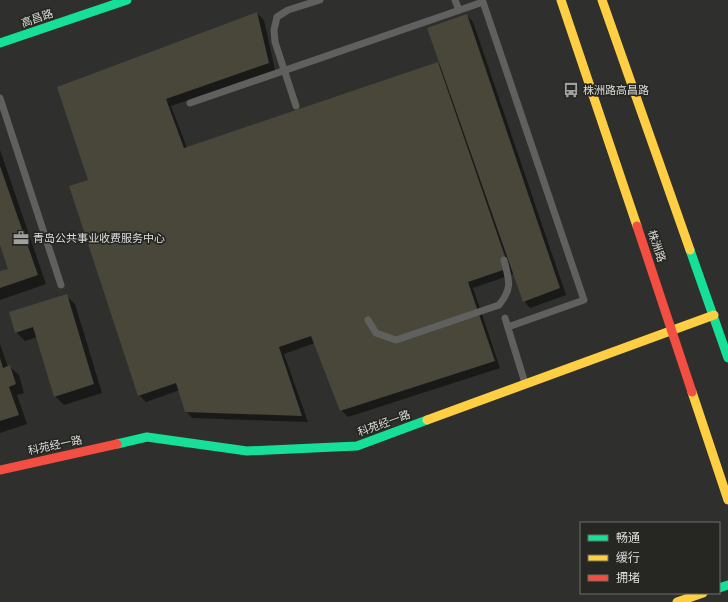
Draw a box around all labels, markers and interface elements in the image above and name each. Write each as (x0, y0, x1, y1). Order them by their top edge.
street label: 高昌路 (19, 5, 55, 30)
bus stop icon: 株洲路高昌路 (562, 81, 580, 99)
place label: 株洲路高昌路 (583, 82, 649, 97)
street label: 株洲路 (645, 228, 670, 264)
office icon: 青岛公共事业收费服务中心 (12, 229, 30, 247)
place label: 青岛公共事业收费服务中心 (33, 230, 165, 245)
street label: 科苑经一路 (355, 406, 412, 439)
street label: 科苑经一路 (26, 431, 83, 458)
legend (580, 522, 720, 594)
text: 畅通 (616, 529, 640, 546)
text: 缓行 (616, 549, 640, 566)
text: 拥堵 (616, 569, 640, 586)

